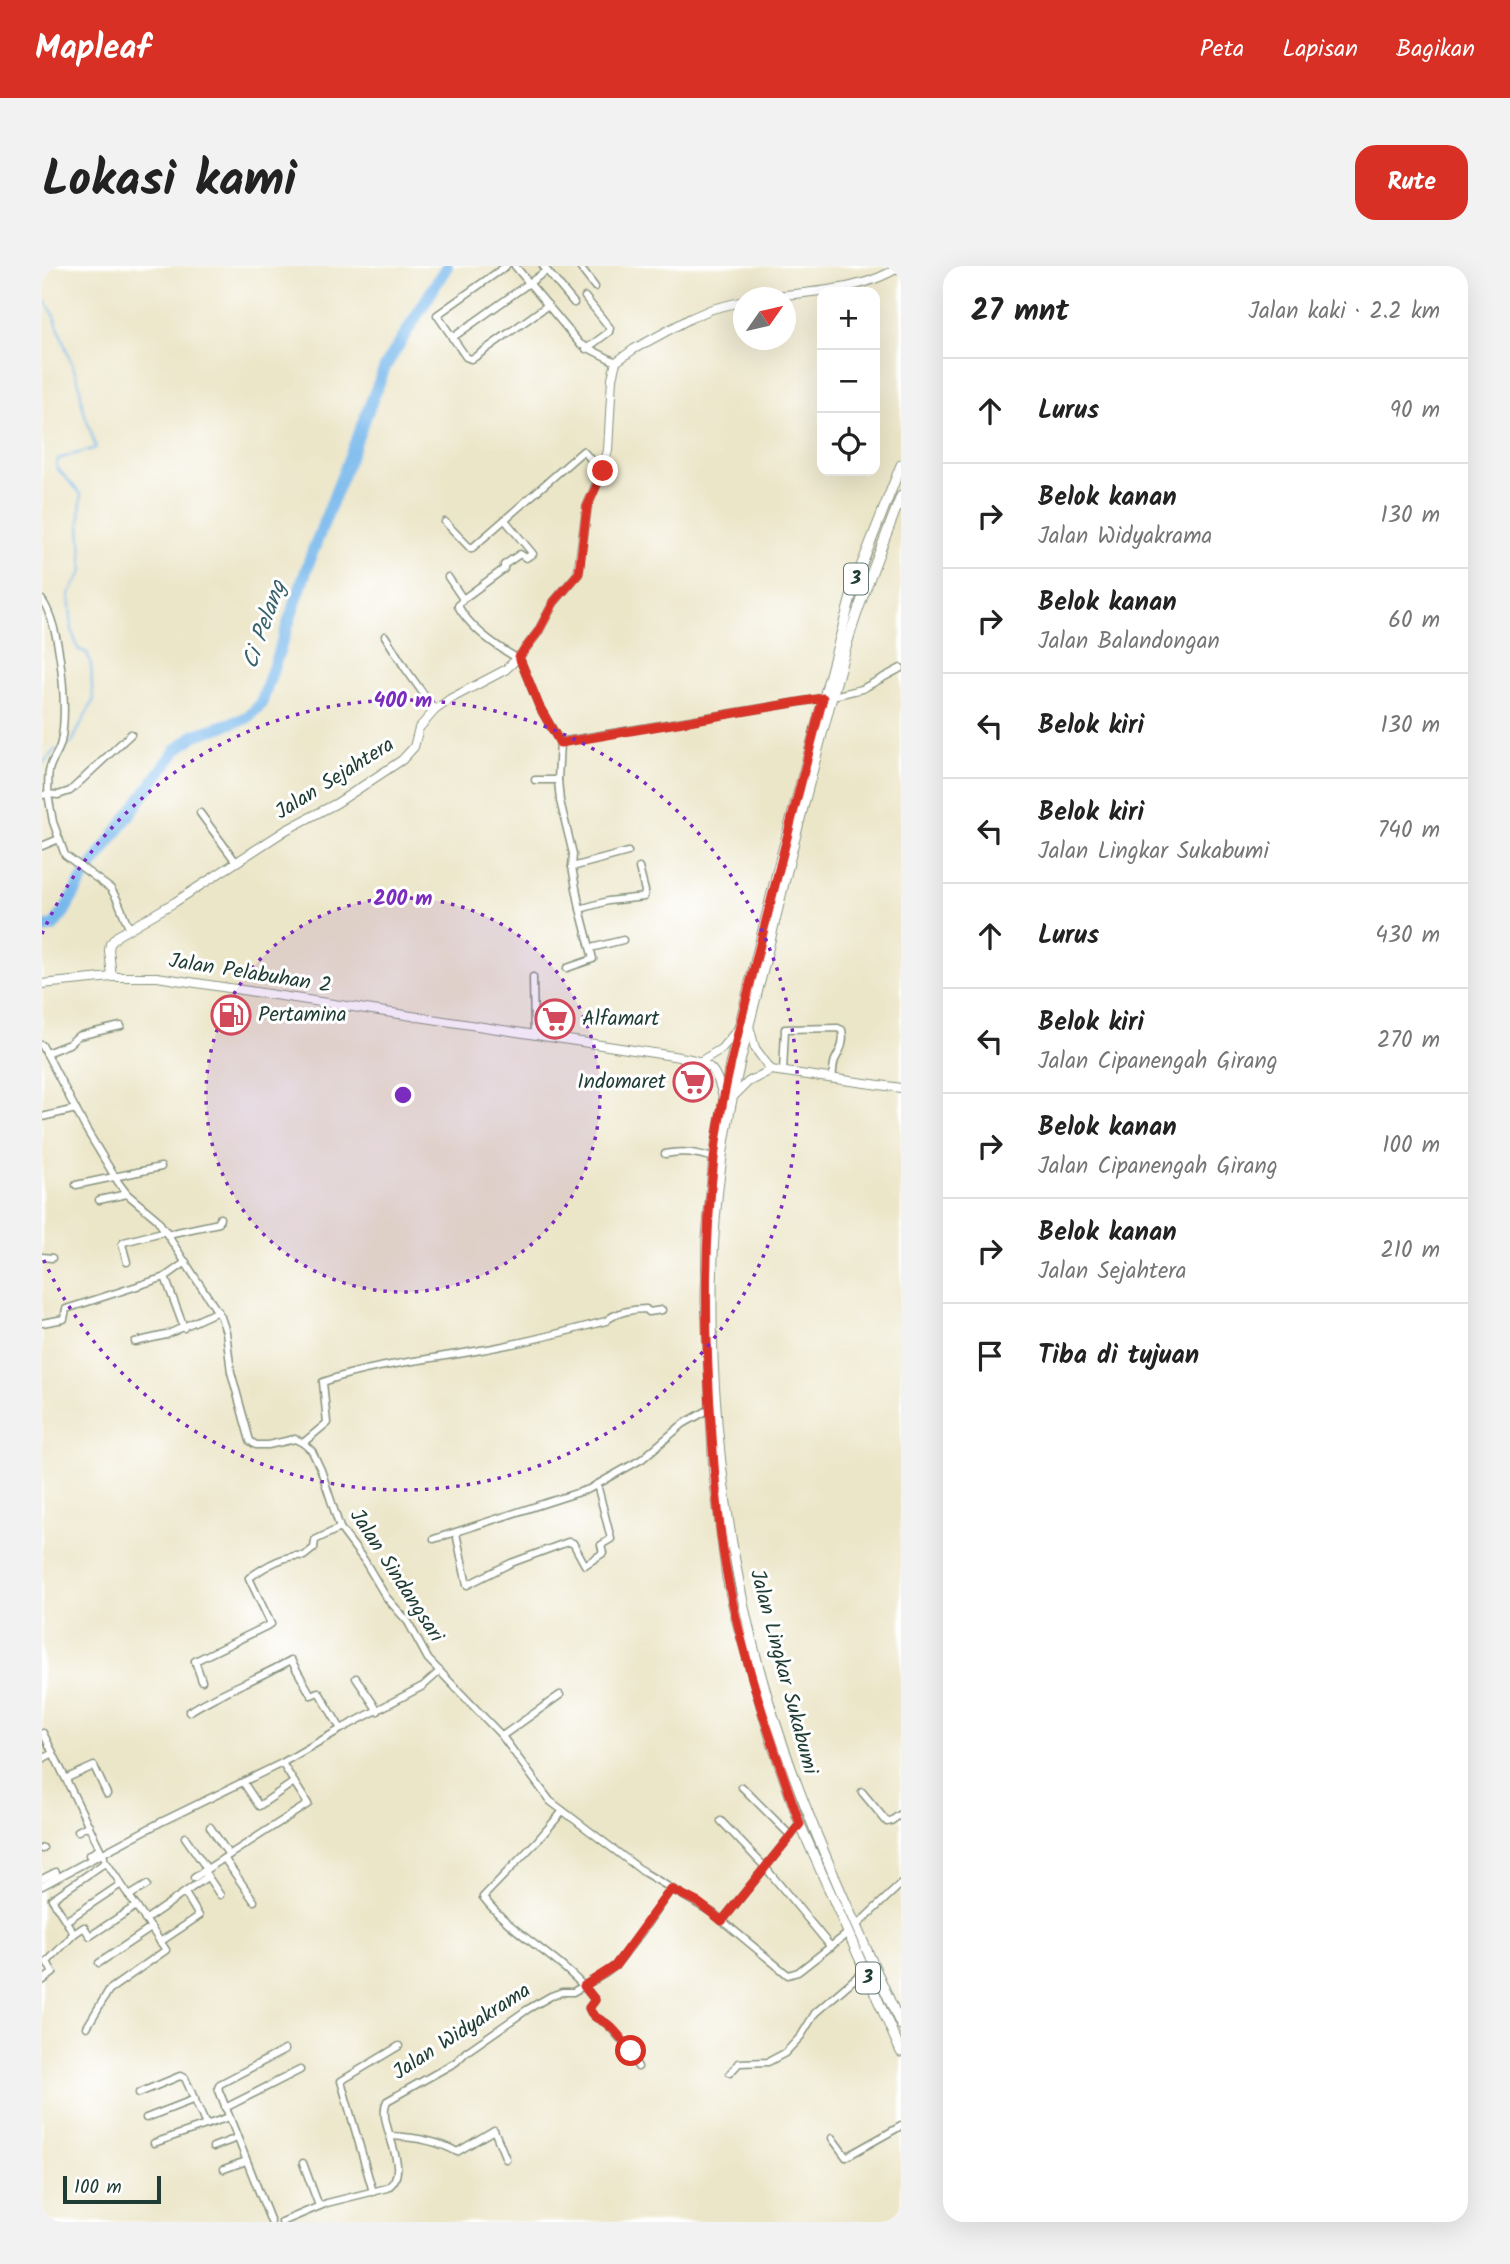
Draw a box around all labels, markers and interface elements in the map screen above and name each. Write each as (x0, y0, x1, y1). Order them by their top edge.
text: Mapleaf (35, 23, 151, 76)
text: Peta (1200, 30, 1244, 69)
text: Lapisan (1282, 30, 1358, 69)
text: Bagikan (1396, 30, 1475, 69)
text: Lokasi kami (42, 143, 297, 221)
button: Rute (1355, 145, 1468, 220)
north arrow (733, 287, 796, 350)
map controls (817, 287, 880, 476)
button: + (817, 287, 880, 350)
text: 27 mnt (971, 288, 1069, 336)
text: Jalan kaki · 2.2 km (1248, 294, 1440, 330)
button: − (817, 350, 880, 413)
text: Lurus (1038, 390, 1099, 432)
icon: ahead (971, 392, 1009, 430)
text: 90 m (1390, 393, 1440, 429)
button: locate (817, 413, 880, 476)
route end (587, 455, 618, 486)
text: Belok kanan (1038, 477, 1177, 519)
icon: right (971, 497, 1009, 535)
text: 130 m (1381, 498, 1440, 534)
text: Jalan Widyakrama (1038, 519, 1212, 555)
road number: 3 (844, 564, 868, 594)
water label: Ci Pelang (233, 574, 297, 674)
text: Belok kanan (1038, 582, 1177, 624)
icon: right (971, 602, 1009, 640)
text: 60 m (1388, 603, 1440, 639)
text: Jalan Balandongan (1038, 624, 1220, 660)
text: 400 m (374, 685, 432, 718)
text: Belok kiri (1038, 705, 1144, 747)
icon: left (971, 707, 1009, 745)
text: 130 m (1381, 708, 1440, 744)
street label: Jalan Sejahtera (269, 729, 401, 829)
text: Belok kiri (1038, 792, 1144, 834)
icon: left (971, 812, 1009, 850)
text: 740 m (1378, 813, 1440, 849)
text: Jalan Lingkar Sukabumi (1038, 834, 1269, 870)
text: 200 m (373, 883, 433, 916)
text: Lurus (1038, 915, 1099, 957)
icon: ahead (971, 917, 1009, 955)
text: 430 m (1375, 918, 1440, 954)
street label: Jalan Pelabuhan 2 (166, 945, 334, 1003)
fuel station icon: Pertamina (210, 994, 252, 1036)
supermarket icon: Alfamart (534, 998, 576, 1040)
place label: Pertamina (258, 999, 347, 1032)
text: Belok kiri (1038, 1002, 1144, 1044)
place label: Alfamart (582, 1003, 660, 1036)
icon: left (971, 1022, 1009, 1060)
text: 270 m (1377, 1023, 1440, 1059)
text: Jalan Cipanengah Girang (1038, 1044, 1278, 1080)
supermarket icon: Indomaret (672, 1061, 714, 1103)
place label: Indomaret (577, 1066, 667, 1099)
centre of rings (391, 1083, 415, 1107)
text: Belok kanan (1038, 1107, 1177, 1149)
icon: right (971, 1127, 1009, 1165)
text: 100 m (1382, 1128, 1440, 1164)
text: Jalan Cipanengah Girang (1038, 1149, 1278, 1185)
text: Belok kanan (1038, 1212, 1177, 1254)
icon: right (971, 1232, 1009, 1270)
text: 210 m (1380, 1233, 1440, 1269)
text: Jalan Sejahtera (1038, 1254, 1187, 1290)
text: Tiba di tujuan (1038, 1335, 1199, 1377)
icon: arrive (971, 1337, 1009, 1375)
street label: Jalan Sindangsari (340, 1502, 452, 1650)
street label: Jalan Lingkar Sukabumi (740, 1566, 826, 1779)
road number: 3 (856, 1962, 880, 1994)
street label: Jalan Widyakrama (386, 1975, 538, 2089)
route start (615, 2035, 646, 2066)
scale bar (63, 2173, 161, 2205)
text: 100 m (74, 2173, 122, 2203)

